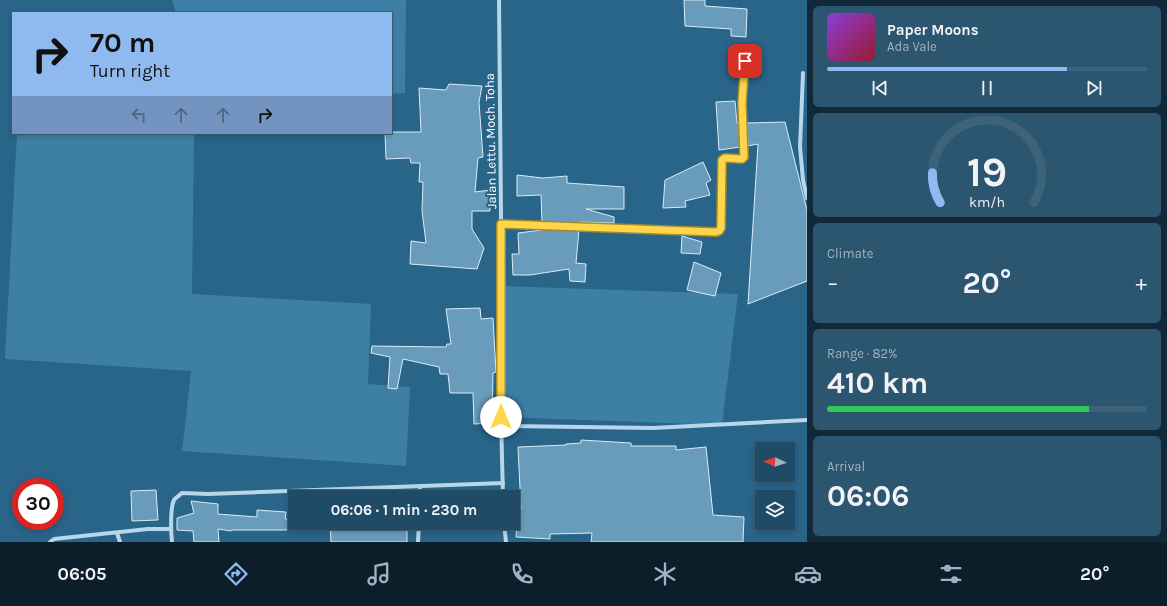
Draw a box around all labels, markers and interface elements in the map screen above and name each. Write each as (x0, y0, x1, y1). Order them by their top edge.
text: Paper Moons (887, 21, 979, 39)
text: 70 m (90, 26, 155, 59)
icon: right (24, 28, 76, 80)
text: Ada Vale (887, 39, 937, 54)
pin (728, 44, 762, 78)
icon: arrive (734, 50, 756, 72)
text: Turn right (90, 60, 170, 82)
street label: Jalan Lettu. Moch. Toha (482, 73, 499, 209)
icon: previous (869, 77, 891, 99)
icon: pause (976, 77, 998, 99)
icon: next (1083, 77, 1105, 99)
icon: left (128, 104, 150, 126)
icon: ahead (170, 104, 192, 126)
icon: ahead (212, 104, 234, 126)
icon: right (254, 104, 276, 126)
text: 19 (967, 147, 1007, 195)
text: km/h (969, 193, 1005, 210)
text: Climate (827, 246, 873, 261)
text: 20° (963, 265, 1011, 301)
text: − (827, 270, 839, 296)
text: + (1135, 270, 1147, 296)
text: Range · 82% (827, 346, 897, 361)
text: 410 km (827, 365, 928, 401)
position arrow (480, 396, 522, 438)
north arrow (755, 442, 795, 482)
map controls (755, 442, 795, 530)
text: Arrival (827, 459, 865, 474)
speed limit sign: 30 (12, 478, 64, 530)
text: 06:06 (827, 478, 909, 514)
button: layers (755, 490, 795, 530)
text: 06:06 · 1 min · 230 m (331, 501, 477, 519)
icon: directions (222, 560, 250, 588)
icon: music (365, 560, 393, 588)
icon: phone (508, 560, 536, 588)
icon: climate (651, 560, 679, 588)
icon: car (794, 560, 822, 588)
icon: filters (937, 560, 965, 588)
text: 06:05 (58, 563, 107, 585)
text: 20° (1080, 563, 1109, 585)

